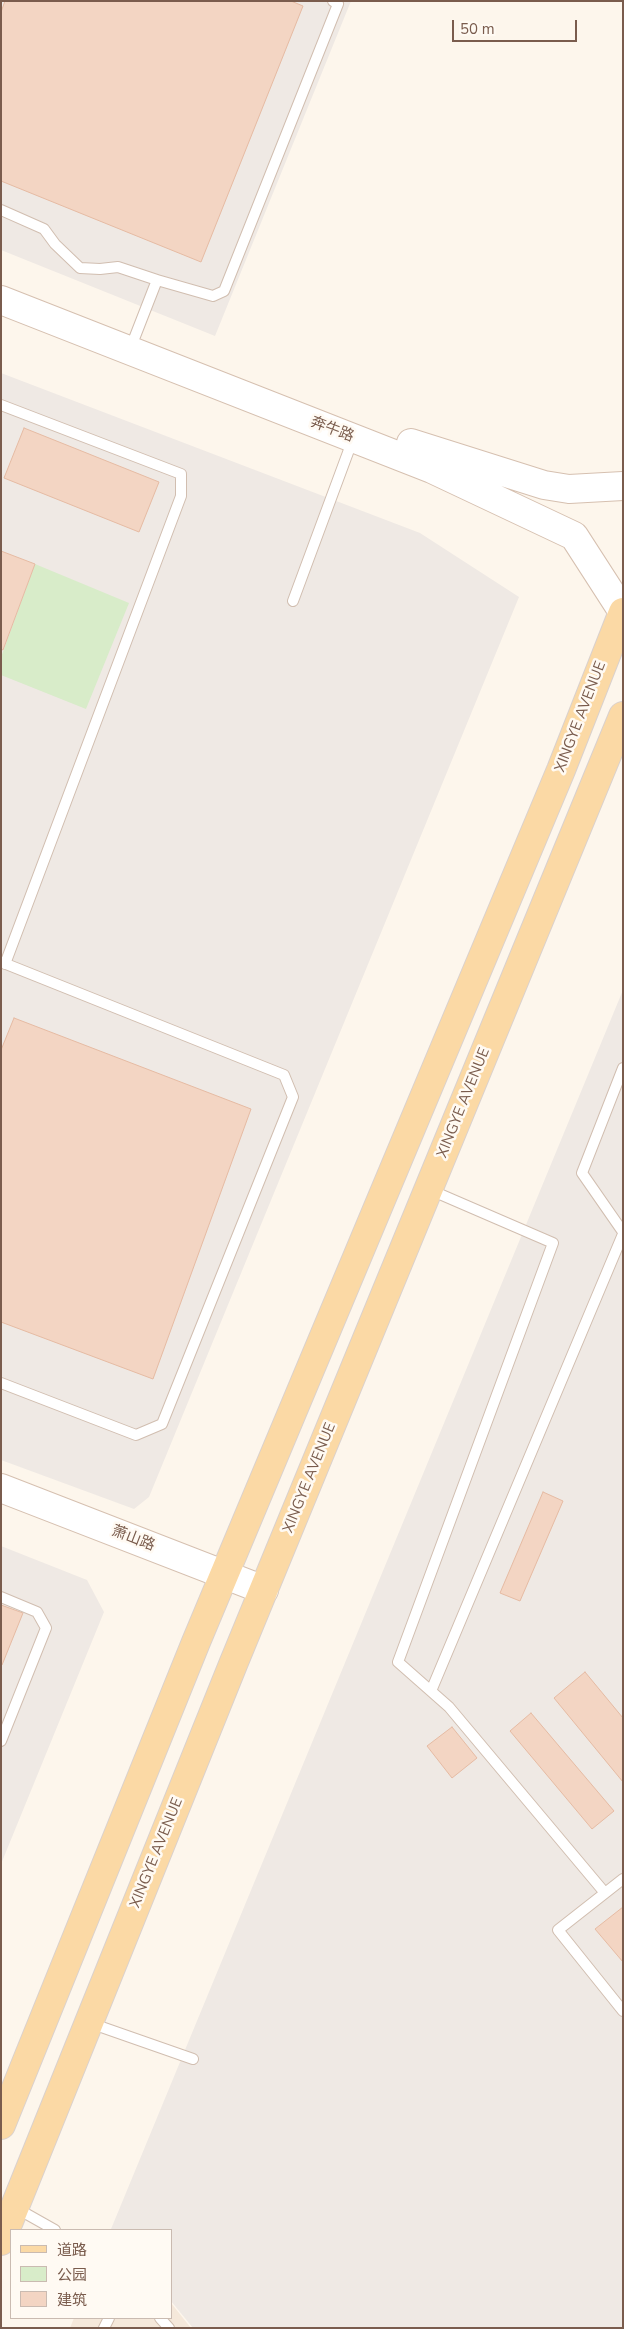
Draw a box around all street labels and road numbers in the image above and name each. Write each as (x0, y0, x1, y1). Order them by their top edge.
street label: 奔牛路 (308, 414, 356, 446)
street label: XINGYE AVENUE (552, 659, 610, 775)
street label: XINGYE AVENUE (434, 1045, 494, 1161)
street label: XINGYE AVENUE (280, 1420, 340, 1536)
street label: 萧山路 (109, 1523, 157, 1555)
street label: XINGYE AVENUE (127, 1795, 187, 1911)

